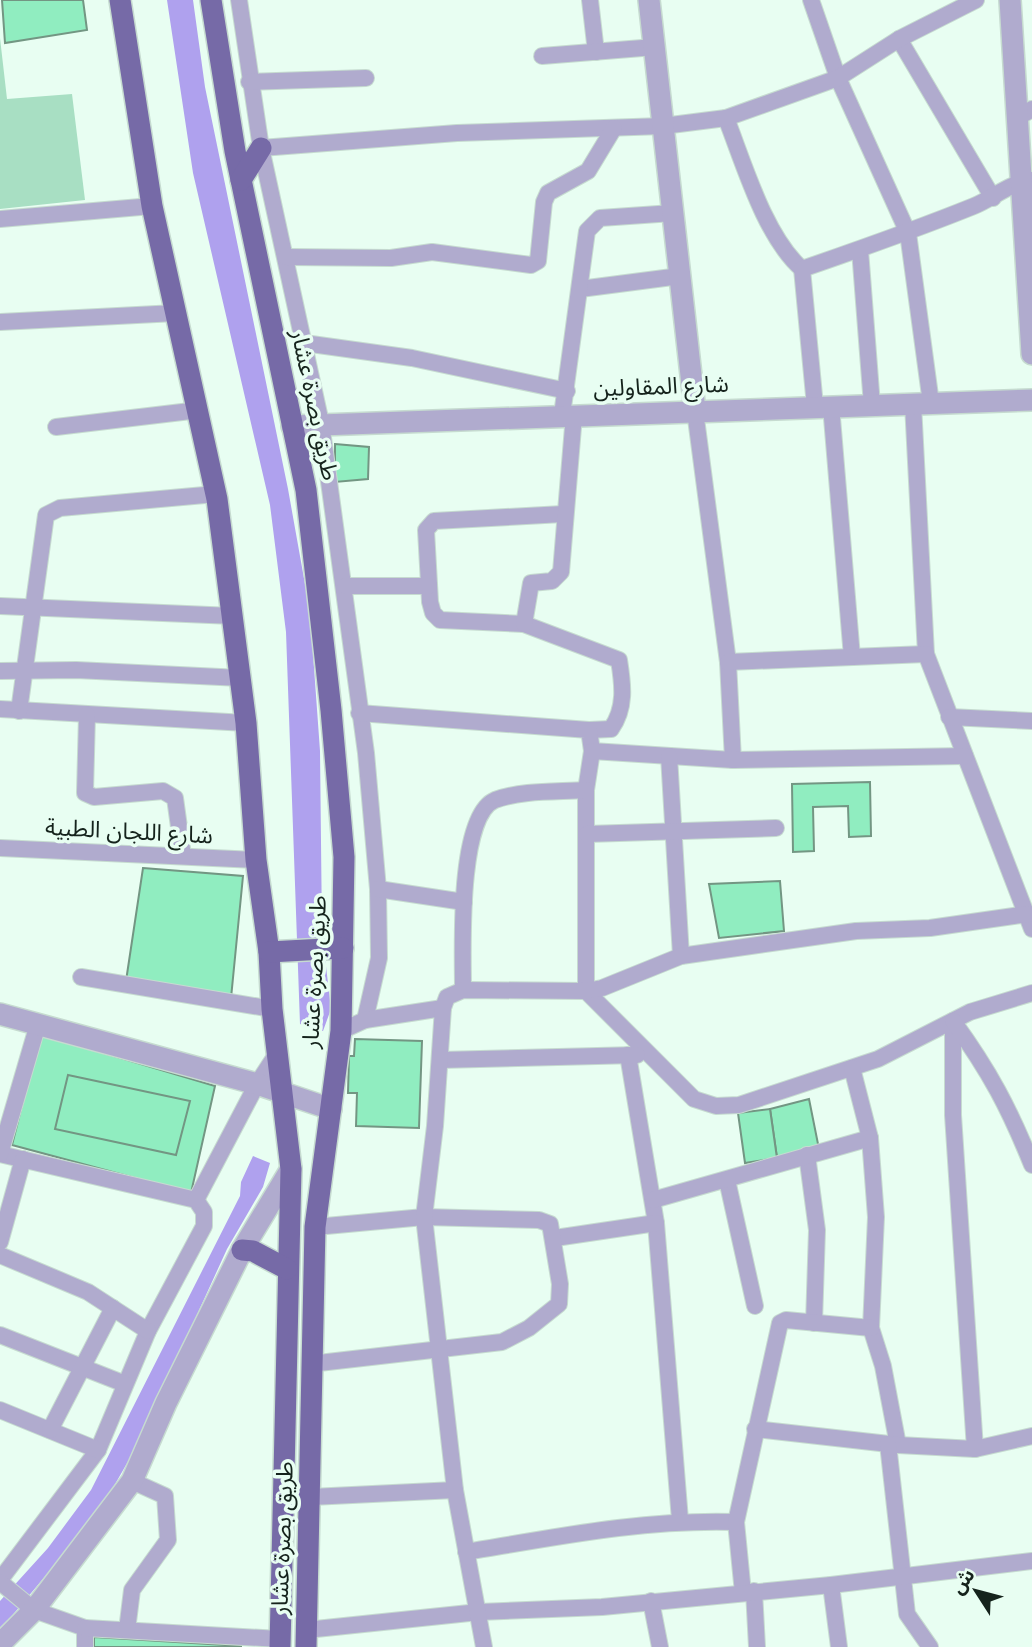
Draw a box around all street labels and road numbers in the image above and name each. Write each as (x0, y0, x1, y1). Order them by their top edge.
street label: طريق بصرة عشار (284, 326, 346, 483)
street label: شارع المقاولين (593, 369, 729, 405)
street label: شارع اللجان الطبية (44, 812, 214, 852)
street label: طريق بصرة عشار (295, 895, 333, 1050)
street label: طريق بصرة عشار (264, 1461, 300, 1616)

